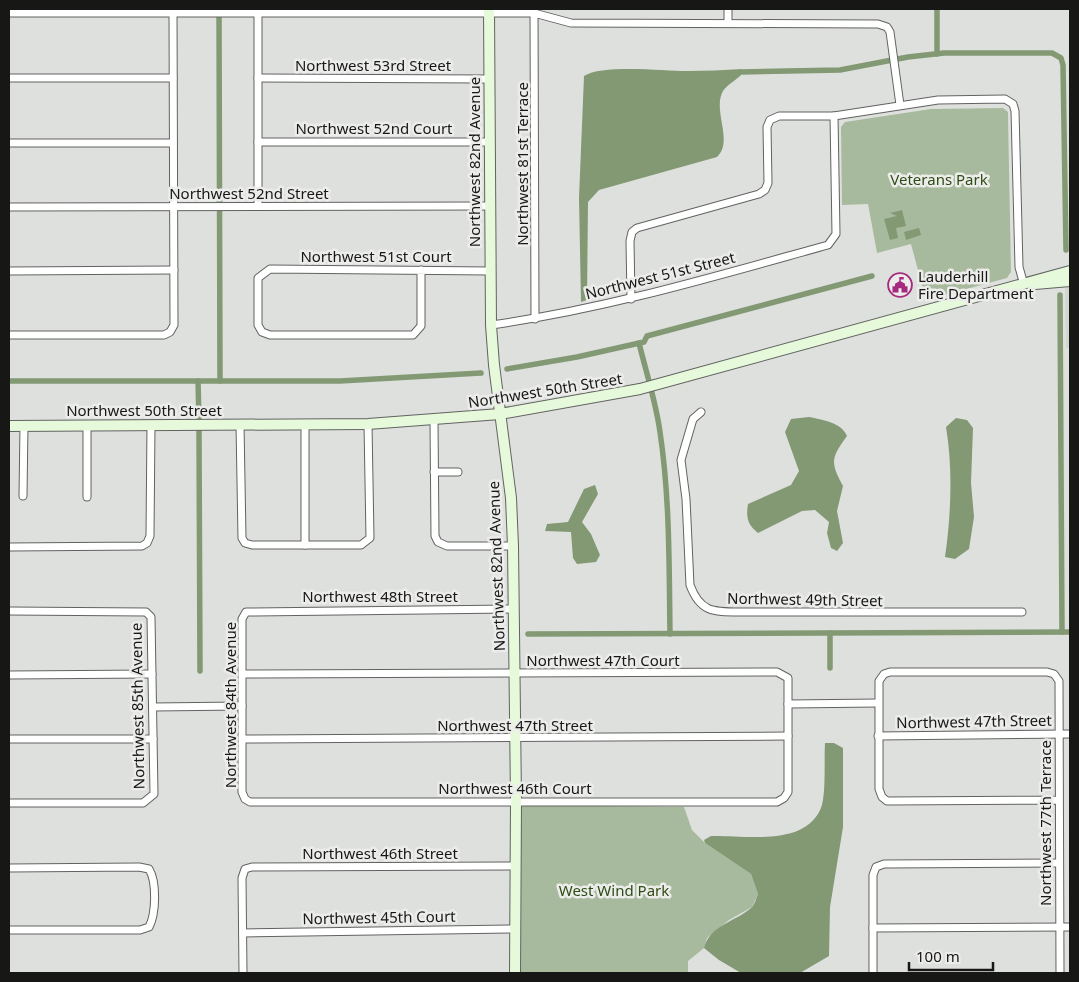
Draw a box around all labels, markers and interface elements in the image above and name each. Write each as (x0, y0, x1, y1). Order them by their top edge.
street label: Northwest 53rd Street (295, 55, 452, 75)
street label: Northwest 82nd Avenue (464, 77, 484, 247)
street label: Northwest 81st Terrace (512, 82, 532, 246)
street label: Northwest 52nd Court (295, 118, 453, 138)
park label: Veterans Park (890, 169, 988, 189)
street label: Northwest 52nd Street (169, 183, 329, 203)
street label: Northwest 51st Court (300, 246, 452, 266)
street label: Northwest 51st Street (583, 247, 738, 303)
place label: Lauderhill Fire Department (918, 266, 1034, 303)
public building icon: Lauderhill Fire Department (887, 272, 913, 298)
street label: Northwest 50th Street (467, 368, 624, 412)
street label: Northwest 50th Street (66, 400, 222, 420)
street label: Northwest 82nd Avenue (483, 481, 509, 651)
street label: Northwest 48th Street (302, 586, 458, 606)
street label: Northwest 49th Street (727, 588, 884, 610)
street label: Northwest 84th Avenue (220, 622, 240, 788)
street label: Northwest 85th Avenue (126, 623, 148, 789)
street label: Northwest 47th Court (526, 650, 680, 670)
street label: Northwest 47th Street (896, 710, 1053, 732)
street label: Northwest 47th Street (437, 715, 593, 735)
street label: Northwest 77th Terrace (1035, 740, 1055, 906)
street label: Northwest 46th Court (438, 778, 592, 798)
street label: Northwest 46th Street (302, 843, 458, 863)
park label: West Wind Park (559, 880, 669, 900)
street label: Northwest 45th Court (302, 906, 456, 928)
scale bar (909, 940, 993, 972)
text: 100 m (916, 946, 960, 966)

